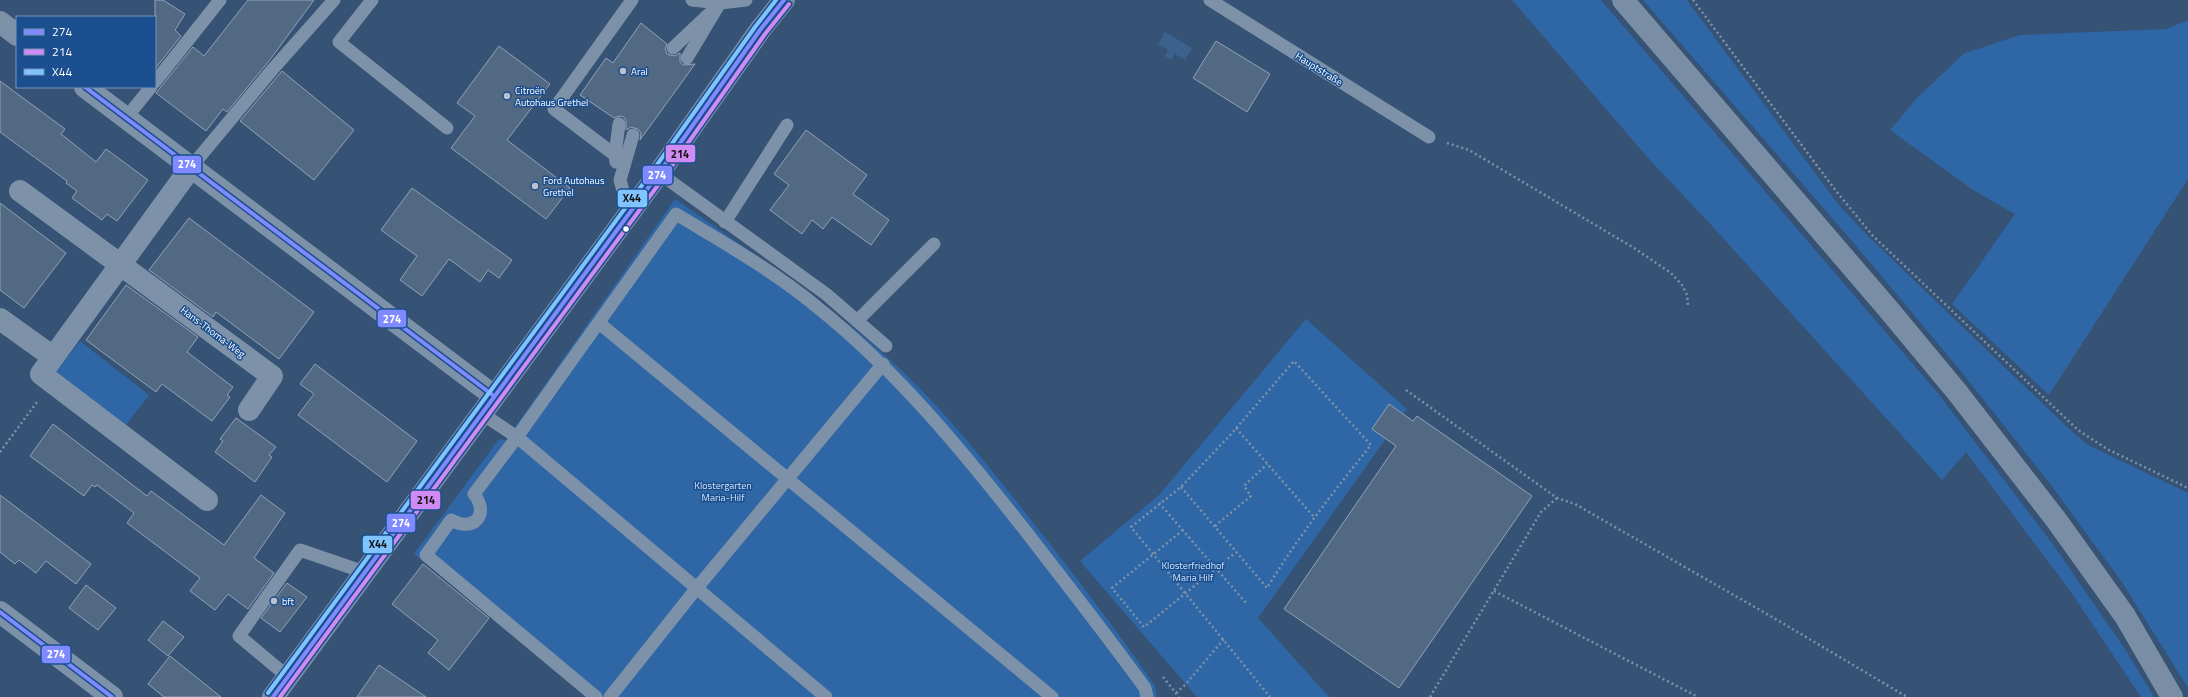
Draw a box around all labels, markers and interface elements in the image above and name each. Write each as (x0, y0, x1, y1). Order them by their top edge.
legend (16, 16, 156, 88)
text: 274 (52, 22, 72, 41)
text: 214 (52, 42, 72, 61)
street label: Hauptstraße (1292, 49, 1346, 89)
text: X44 (52, 62, 72, 81)
place label: Aral (631, 64, 648, 79)
marker: Aral (618, 66, 628, 76)
place label: Citroën Autohaus Grethel (515, 83, 588, 110)
marker: Citroën Autohaus Grethel (502, 91, 512, 101)
line badge: 214 (665, 144, 696, 163)
text: 214 (671, 146, 689, 162)
line badge: 274 (172, 155, 202, 174)
text: 274 (178, 156, 196, 172)
line badge: 274 (642, 165, 673, 185)
text: 274 (648, 167, 666, 183)
place label: Ford Autohaus Grethel (543, 173, 605, 200)
marker: Ford Autohaus Grethel (530, 181, 540, 191)
line badge: X44 (617, 189, 648, 208)
text: X44 (623, 190, 641, 206)
unlabelled marker (621, 224, 631, 234)
street label: Hans-Thoma-Weg (177, 303, 249, 361)
line badge: 274 (377, 309, 407, 328)
text: 274 (383, 311, 401, 327)
park label: Klostergarten Maria-Hilf (694, 478, 752, 505)
line badge: 214 (410, 490, 441, 510)
text: 214 (417, 492, 435, 508)
line badge: 274 (386, 513, 416, 533)
text: 274 (392, 515, 410, 531)
line badge: X44 (362, 535, 393, 554)
text: X44 (369, 536, 387, 552)
park label: Klosterfriedhof Maria Hilf (1161, 558, 1225, 585)
place label: bft (282, 594, 295, 609)
marker: bft (269, 596, 279, 606)
line badge: 274 (41, 645, 71, 664)
text: 274 (47, 646, 65, 662)

